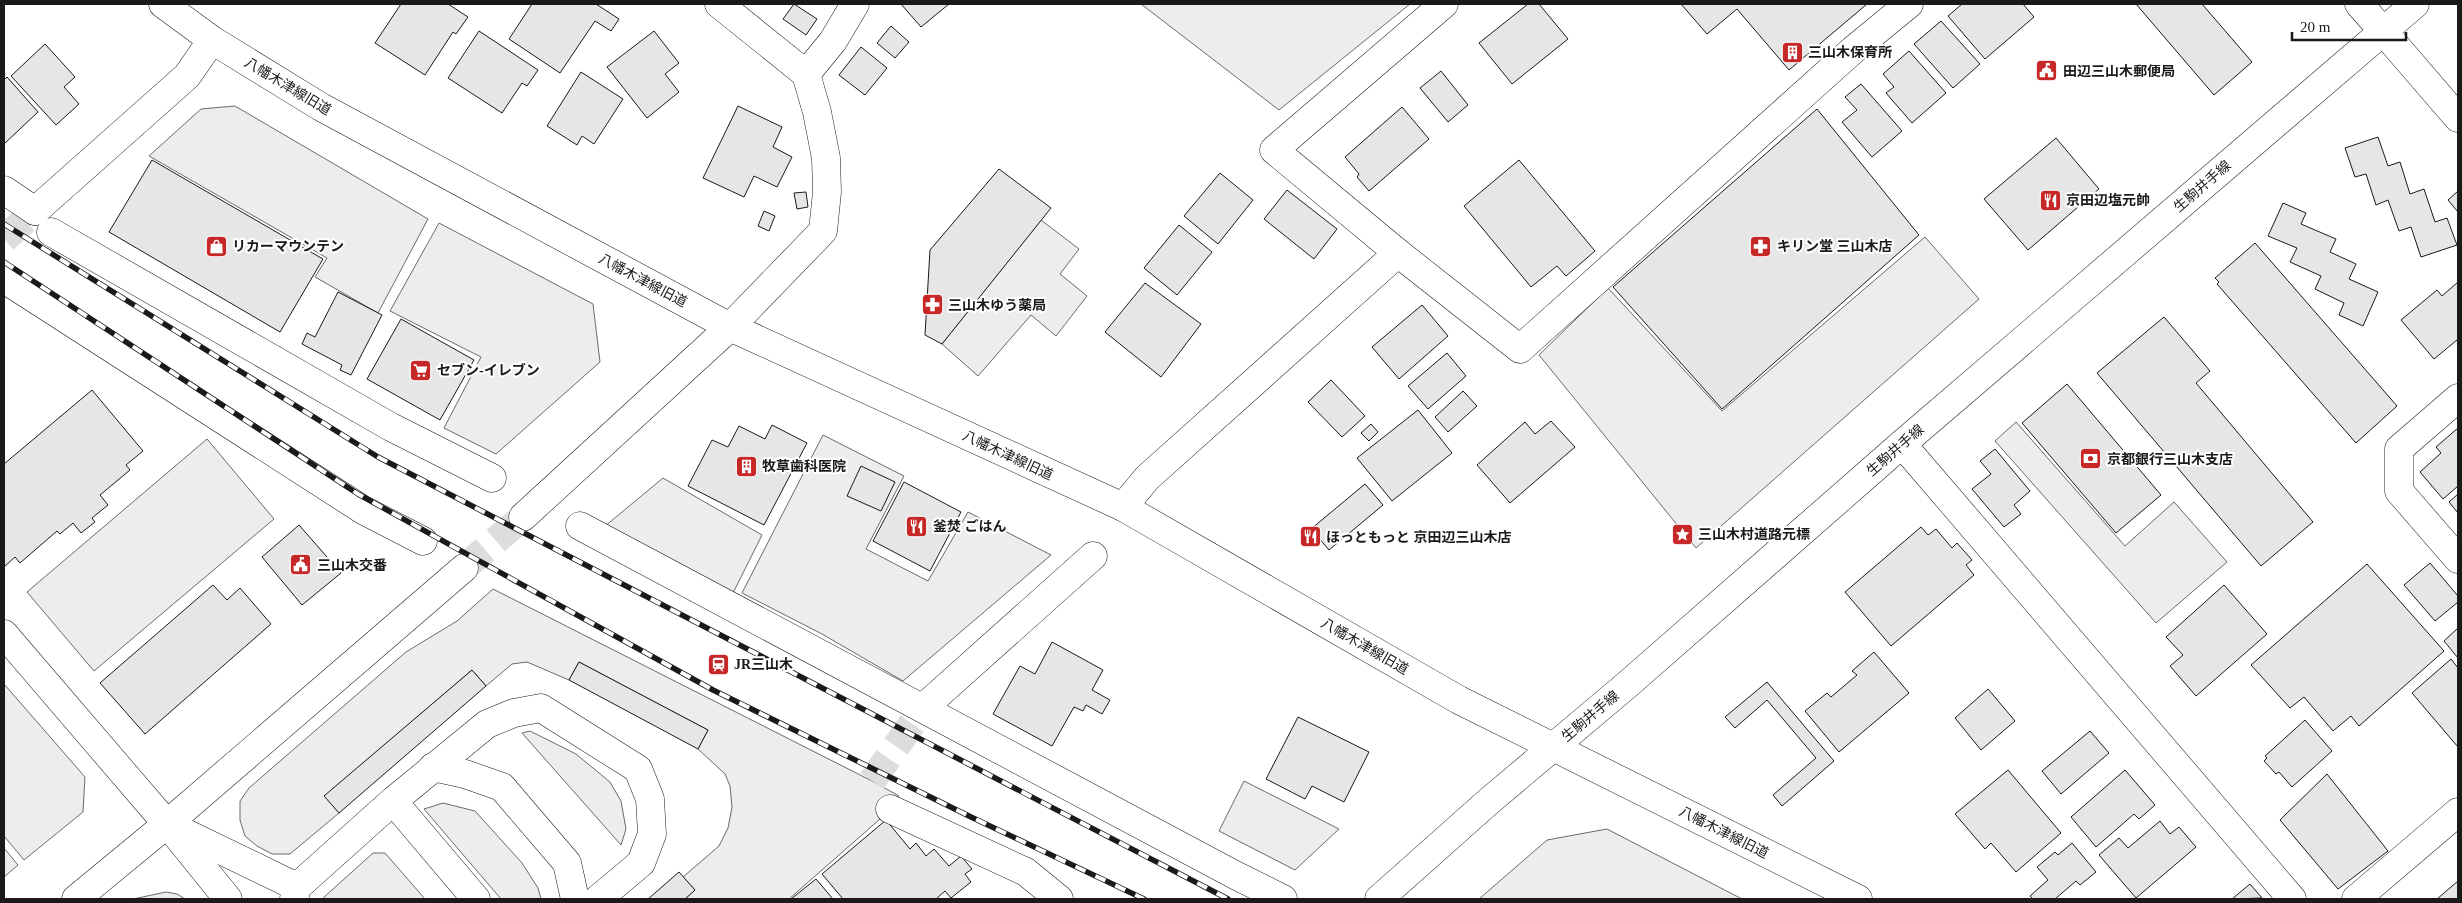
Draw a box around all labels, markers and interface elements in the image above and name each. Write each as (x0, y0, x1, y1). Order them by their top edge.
scale bar (2292, 10, 2406, 42)
text: 20 m (2300, 19, 2331, 35)
building icon: 三山木保育所 (1780, 40, 1804, 64)
place label: 三山木保育所 (1808, 45, 1892, 60)
street label: 八幡木津線旧道 (242, 55, 334, 118)
public building icon: 田辺三山木郵便局 (2035, 59, 2059, 83)
place label: 田辺三山木郵便局 (2063, 64, 2175, 79)
street label: 生駒井手線 (2170, 157, 2234, 215)
restaurant icon: 京田辺塩元帥 (2038, 188, 2062, 212)
place label: 京田辺塩元帥 (2066, 192, 2150, 208)
shop icon: リカーマウンテン (204, 234, 228, 258)
pharmacy icon: キリン堂 三山木店 (1749, 234, 1773, 258)
place label: リカーマウンテン (232, 239, 344, 254)
place label: キリン堂 三山木店 (1777, 239, 1893, 254)
street label: 八幡木津線旧道 (596, 251, 690, 310)
pharmacy icon: 三山木ゆう薬局 (920, 293, 944, 317)
place label: 三山木ゆう薬局 (948, 298, 1046, 313)
supermarket icon: セブン-イレブン (409, 358, 433, 382)
place label: セブン-イレブン (437, 362, 540, 378)
street label: 生駒井手線 (1863, 421, 1927, 479)
street label: 八幡木津線旧道 (960, 428, 1055, 483)
bank icon: 京都銀行三山木支店 (2079, 447, 2103, 471)
place label: 京都銀行三山木支店 (2107, 452, 2233, 467)
building icon: 牧草歯科医院 (734, 454, 758, 478)
place label: 牧草歯科医院 (762, 458, 846, 474)
restaurant icon: 釜焚 ごはん (905, 514, 929, 538)
place label: 釜焚 ごはん (933, 518, 1007, 534)
place icon: 三山木村道路元標 (1670, 522, 1694, 546)
restaurant icon: ほっともっと 京田辺三山木店 (1298, 525, 1322, 549)
place label: 三山木村道路元標 (1698, 526, 1810, 542)
place label: ほっともっと 京田辺三山木店 (1326, 530, 1512, 545)
public building icon: 三山木交番 (289, 553, 313, 577)
place label: 三山木交番 (317, 558, 387, 573)
street label: 八幡木津線旧道 (1319, 615, 1411, 677)
station icon: JR三山木 (706, 652, 730, 676)
place label: JR三山木 (734, 657, 793, 672)
street label: 生駒井手線 (1558, 687, 1622, 745)
street label: 八幡木津線旧道 (1677, 804, 1771, 861)

